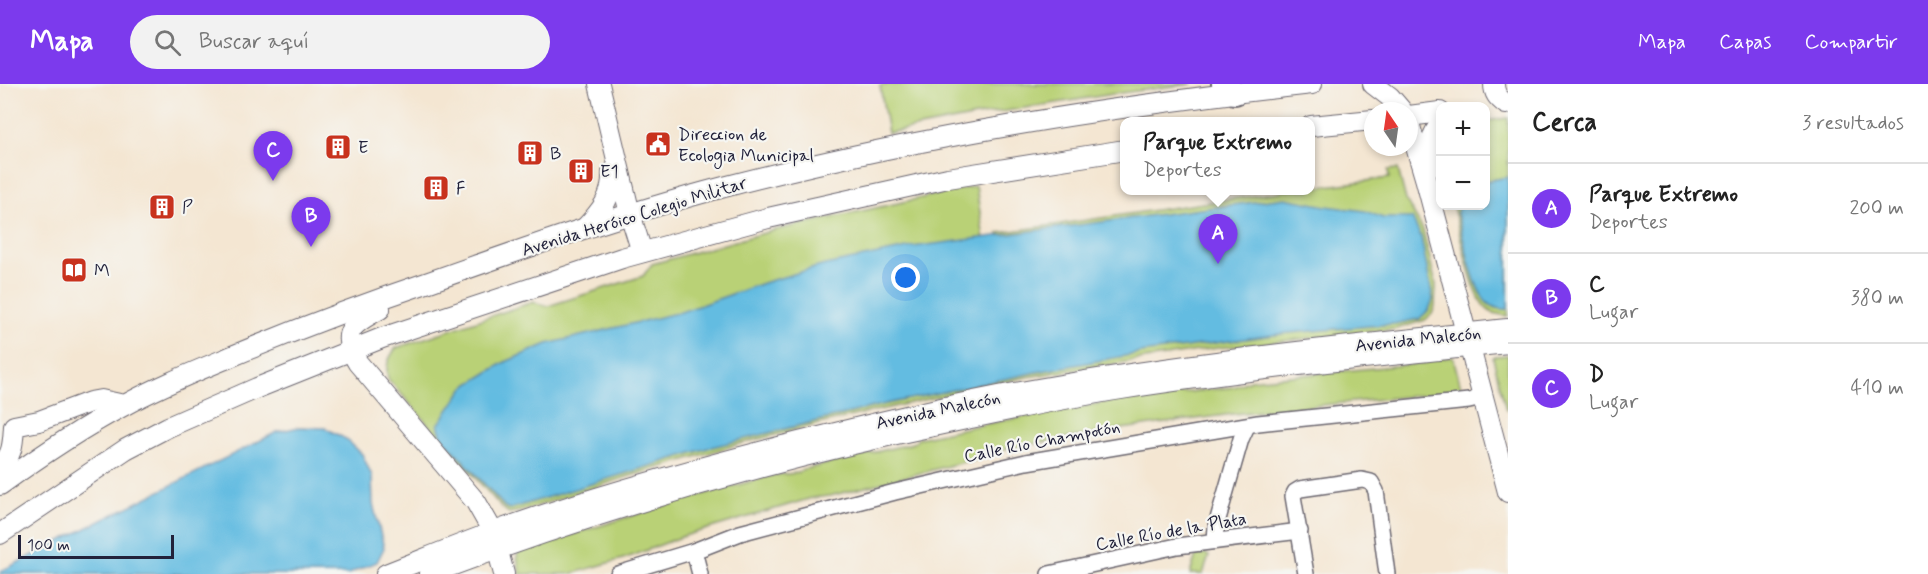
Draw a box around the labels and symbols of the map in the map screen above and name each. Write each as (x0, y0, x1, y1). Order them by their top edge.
north arrow (1364, 102, 1418, 156)
place label: Direccion de Ecologia Municipal (678, 123, 814, 169)
public building icon: Direccion de Ecologia Municipal (643, 129, 673, 159)
pin: C (254, 132, 292, 181)
building icon: E (323, 132, 353, 162)
place label: E (358, 136, 369, 160)
building icon: B (515, 138, 545, 168)
place label: B (550, 142, 561, 166)
building icon: E1 (566, 156, 596, 186)
place label: E1 (600, 160, 619, 184)
street label: Avenida Heróico Colegio Militar (519, 171, 750, 263)
building icon: F (421, 173, 451, 203)
place label: F (456, 177, 466, 201)
building icon: P (147, 192, 177, 222)
place label: P (182, 196, 193, 220)
pin: B (292, 198, 330, 247)
pin: A (1198, 214, 1238, 264)
library icon: M (59, 255, 89, 285)
place label: M (94, 259, 110, 283)
your location (891, 263, 920, 292)
street label: Avenida Malecón (1354, 321, 1482, 359)
street label: Avenida Malecón (874, 386, 1003, 436)
street label: Calle Río Champotón (962, 415, 1122, 469)
street label: Calle Río de la Plata (1094, 507, 1248, 557)
scale bar (18, 532, 174, 560)

